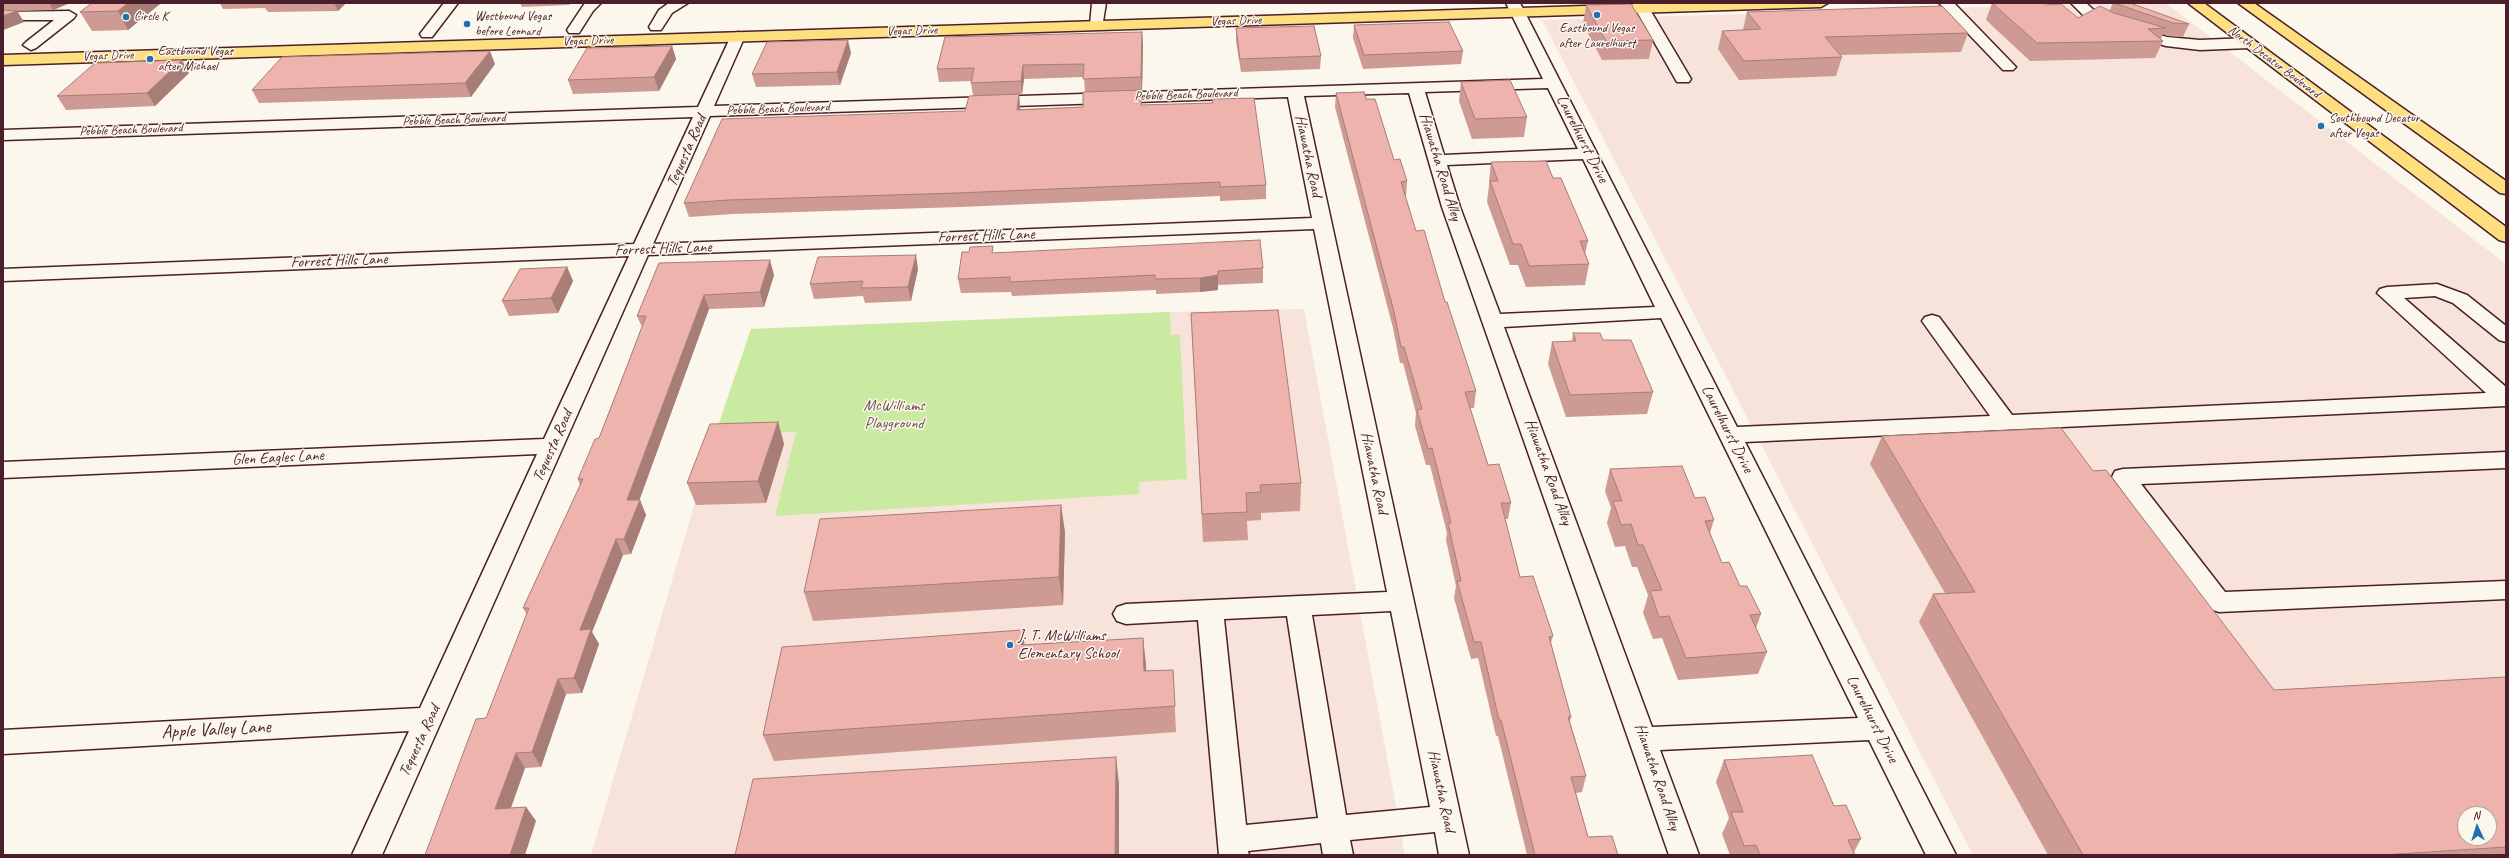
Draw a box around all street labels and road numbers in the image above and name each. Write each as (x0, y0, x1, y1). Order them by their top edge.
street label: Vegas Drive (1210, 12, 1262, 30)
street label: Vegas Drive (886, 22, 938, 40)
street label: North Decatur Boulevard (2225, 22, 2323, 102)
street label: Vegas Drive (562, 32, 614, 50)
street label: Vegas Drive (82, 47, 134, 65)
street label: Pebble Beach Boulevard (1134, 85, 1238, 105)
street label: Laurelhurst Drive (1552, 92, 1612, 186)
street label: Pebble Beach Boulevard (726, 99, 830, 119)
street label: Pebble Beach Boulevard (402, 110, 506, 130)
street label: Hiawatha Road Alley (1415, 111, 1465, 223)
street label: Tequesta Road (663, 112, 711, 190)
street label: Hiawatha Road (1290, 113, 1326, 199)
street label: Pebble Beach Boulevard (79, 120, 183, 140)
street label: Forrest Hills Lane (937, 225, 1035, 247)
street label: Forrest Hills Lane (614, 238, 712, 260)
street label: Forrest Hills Lane (290, 250, 388, 272)
street label: Laurelhurst Drive (1697, 382, 1757, 476)
street label: Tequesta Road (529, 407, 577, 485)
street label: Hiawatha Road Alley (1520, 416, 1576, 528)
street label: Hiawatha Road (1356, 430, 1392, 516)
street label: Glen Eagles Lane (232, 446, 324, 470)
street label: Laurelhurst Drive (1842, 672, 1902, 766)
street label: Tequesta Road (395, 702, 445, 780)
street label: Apple Valley Lane (161, 716, 271, 744)
street label: Hiawatha Road Alley (1630, 721, 1684, 833)
street label: Hiawatha Road (1423, 748, 1459, 834)

